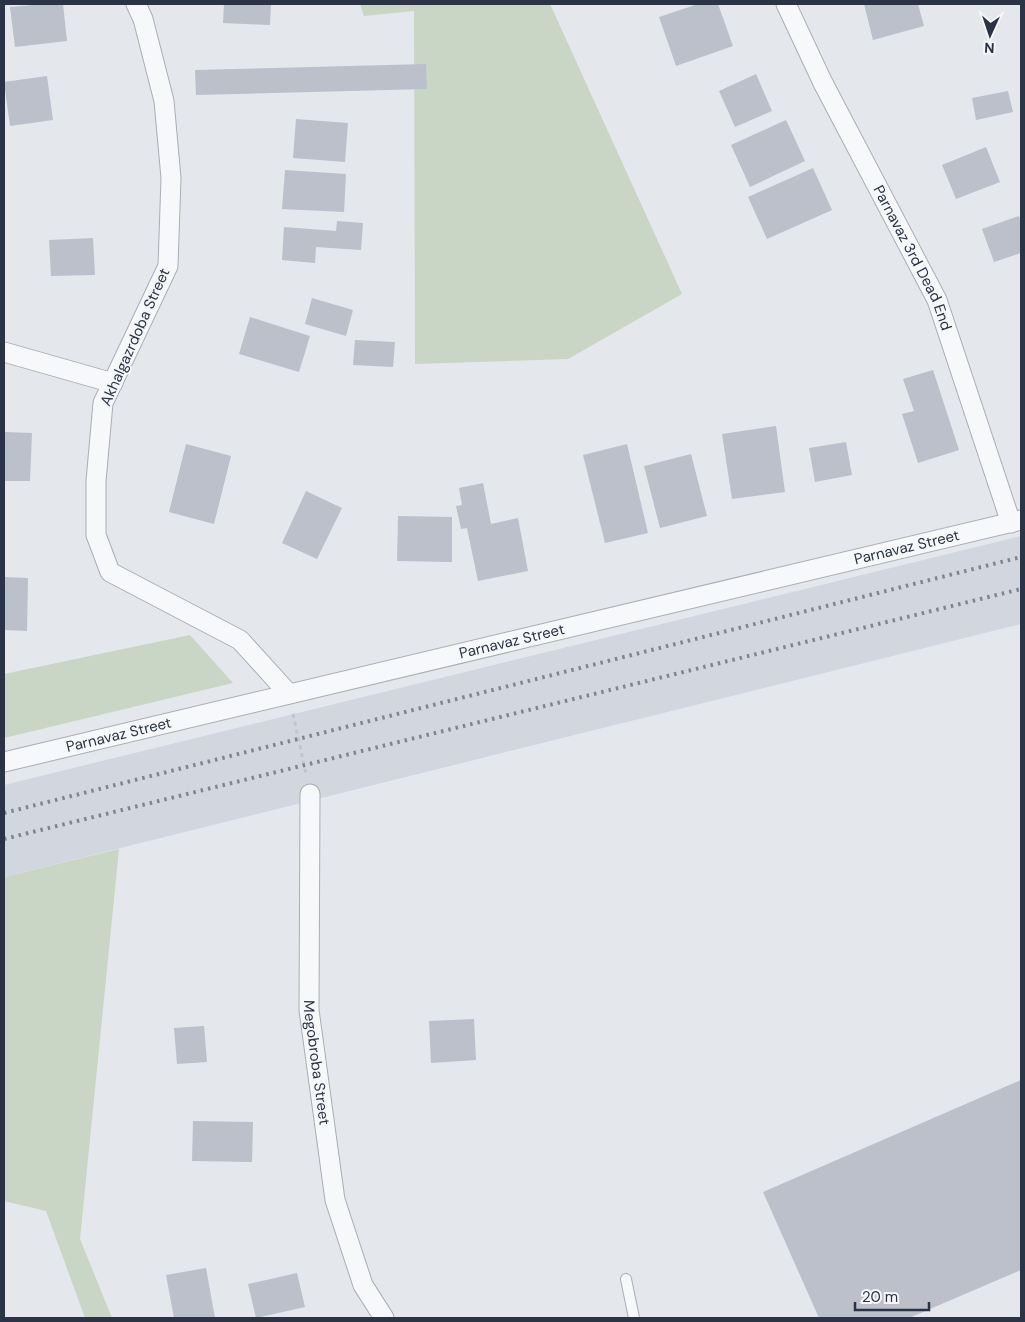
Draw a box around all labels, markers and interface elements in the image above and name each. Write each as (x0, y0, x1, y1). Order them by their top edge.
north arrow (965, 10, 1015, 60)
text: N (984, 39, 995, 57)
street label: Parnavaz 3rd Dead End (869, 182, 956, 333)
street label: Akhalgazrdoba Street (96, 265, 174, 409)
street label: Parnavaz Street (852, 525, 962, 569)
street label: Parnavaz Street (457, 619, 567, 663)
street label: Parnavaz Street (64, 712, 174, 757)
street label: Megobroba Street (299, 1000, 335, 1126)
scale bar (855, 1280, 929, 1312)
text: 20 m (862, 1287, 898, 1307)

